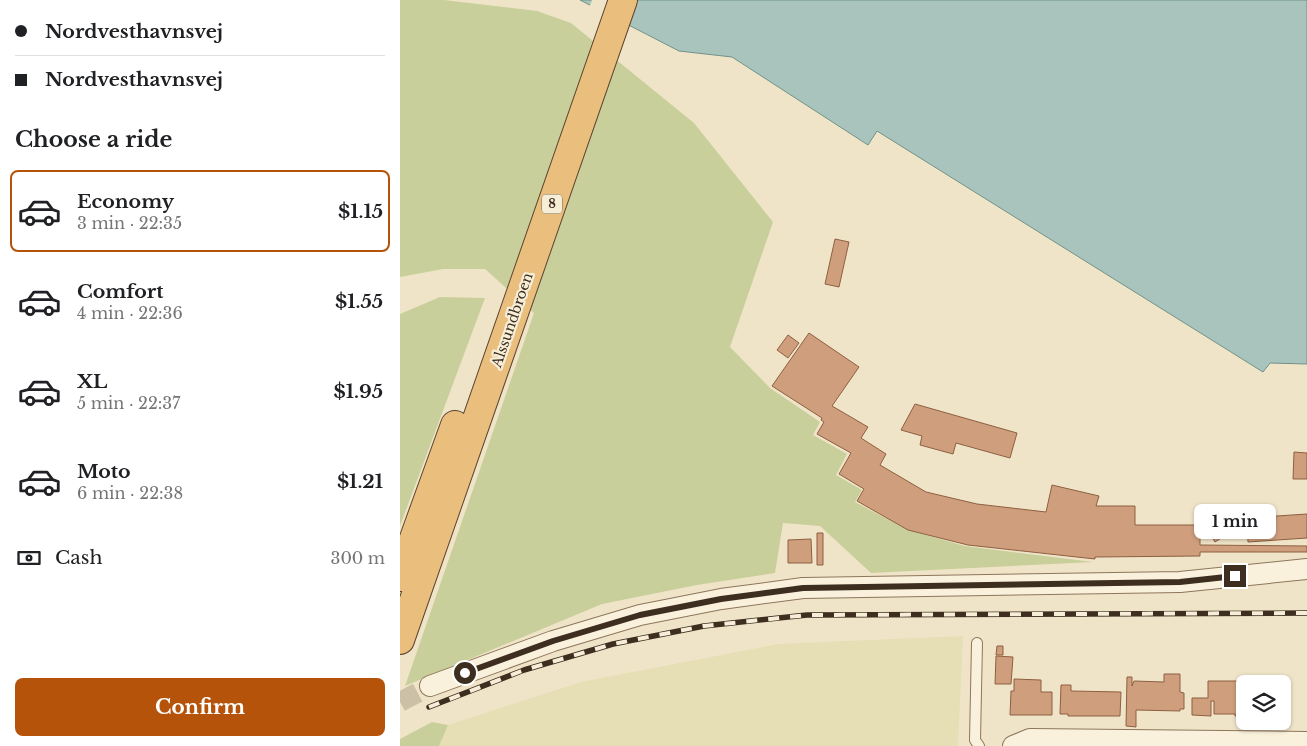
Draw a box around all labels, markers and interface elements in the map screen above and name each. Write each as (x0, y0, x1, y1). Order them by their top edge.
text: Nordvesthavnsvej (45, 20, 223, 43)
text: Nordvesthavnsvej (45, 68, 223, 91)
text: Choose a ride (15, 126, 172, 153)
icon: car (17, 189, 62, 234)
text: Economy (77, 190, 174, 213)
road number: 8 (542, 194, 562, 213)
text: $1.15 (338, 200, 383, 223)
text: 3 min · 22:35 (77, 213, 182, 233)
street label: Alssundbroen (487, 270, 537, 371)
icon: car (17, 279, 62, 324)
text: Comfort (77, 280, 164, 303)
text: $1.55 (335, 290, 383, 313)
text: 4 min · 22:36 (77, 303, 183, 323)
icon: car (17, 369, 62, 414)
text: XL (77, 370, 107, 393)
text: $1.95 (333, 380, 383, 403)
text: 5 min · 22:37 (77, 393, 180, 413)
icon: car (17, 459, 62, 504)
text: Moto (77, 460, 131, 483)
text: $1.21 (337, 470, 383, 493)
text: 6 min · 22:38 (77, 483, 183, 503)
callout: 1 min (1194, 504, 1276, 538)
text: 1 min (1212, 511, 1258, 531)
icon: cash (15, 544, 43, 572)
text: Cash (55, 546, 102, 569)
text: 300 m (331, 548, 385, 568)
route end (1224, 565, 1246, 587)
route start (454, 662, 476, 684)
map controls (1236, 675, 1291, 730)
button: layers (1236, 675, 1291, 730)
button: Confirm (15, 678, 385, 736)

